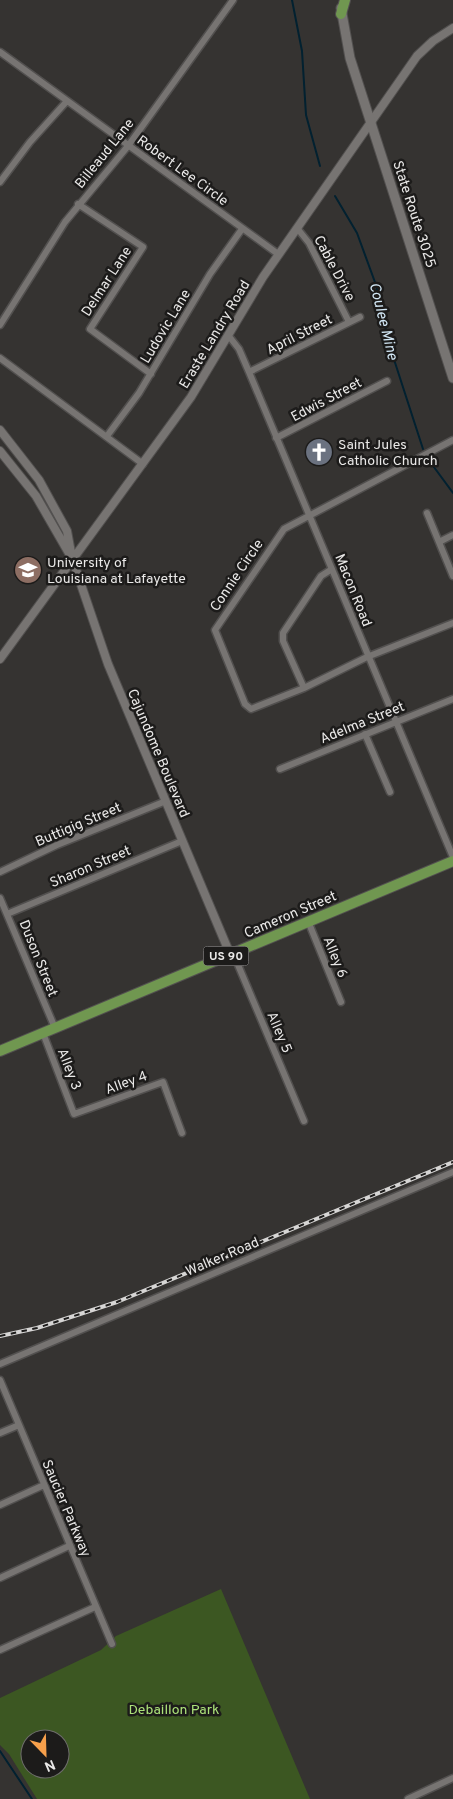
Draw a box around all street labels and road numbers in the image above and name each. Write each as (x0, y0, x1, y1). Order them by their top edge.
street label: Billeaud Lane (72, 116, 138, 192)
street label: Robert Lee Circle (133, 132, 231, 210)
street label: State Route 3025 (388, 159, 439, 270)
street label: Cable Drive (309, 233, 358, 304)
street label: Delmar Lane (78, 244, 136, 320)
street label: Eraste Landry Road (176, 278, 254, 392)
street label: Ludovic Lane (138, 287, 195, 367)
street label: April Street (264, 311, 336, 359)
street label: Edwis Street (288, 375, 365, 426)
street label: Connie Circle (207, 537, 268, 615)
street label: Macon Road (330, 552, 375, 629)
street label: Cajundome Boulevard (123, 687, 192, 821)
street label: Adelma Street (318, 699, 407, 748)
street label: Buttigig Street (33, 800, 124, 851)
street label: Sharon Street (47, 843, 134, 892)
street label: Cameron Street (242, 888, 339, 943)
street label: Duson Street (14, 918, 61, 999)
street label: Alley 6 (319, 934, 351, 981)
road number: US 90 (204, 946, 248, 966)
street label: Alley 5 (262, 1009, 295, 1056)
street label: Alley 3 (53, 1046, 84, 1093)
street label: Alley 4 (103, 1068, 150, 1099)
street label: Walker Road (183, 1234, 262, 1280)
street label: Saucier Parkway (38, 1457, 94, 1560)

